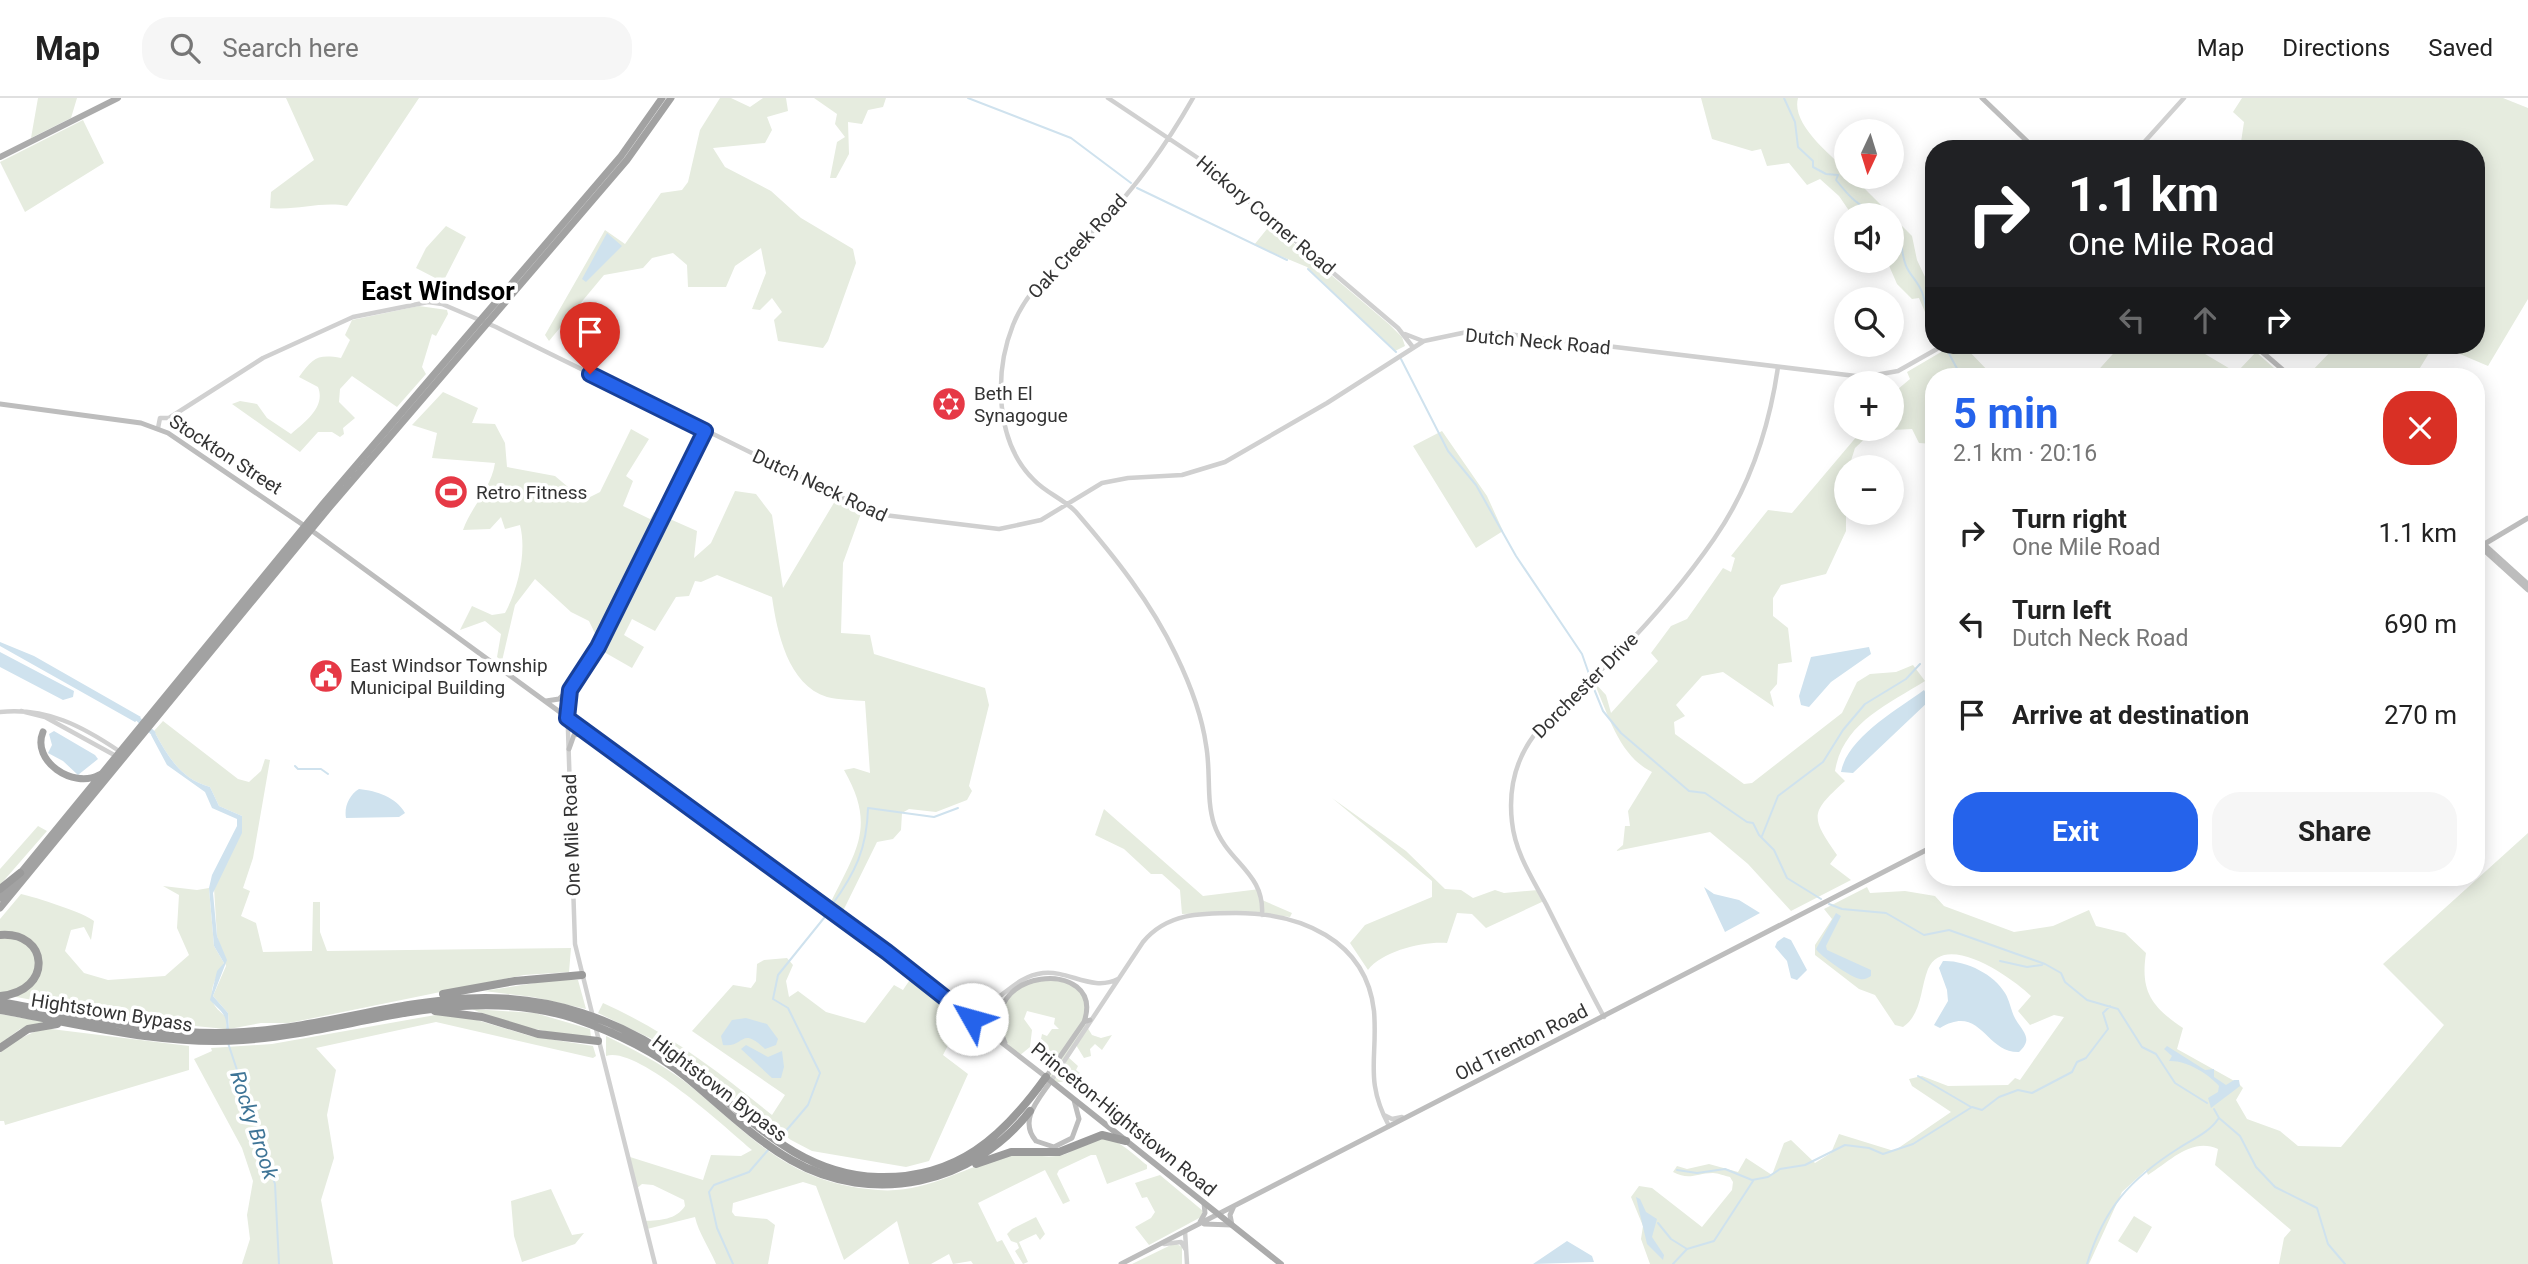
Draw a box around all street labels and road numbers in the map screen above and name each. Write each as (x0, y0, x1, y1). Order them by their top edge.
street label: Hickory Corner Road (1192, 151, 1340, 280)
street label: Oak Creek Road (1023, 189, 1132, 303)
street label: Dutch Neck Road (1464, 324, 1612, 359)
street label: Stockton Street (165, 409, 286, 499)
street label: Dutch Neck Road (749, 444, 891, 527)
street label: Dorchester Drive (1528, 628, 1643, 743)
street label: One Mile Road (558, 773, 585, 897)
street label: Hightstown Bypass (30, 988, 194, 1037)
street label: Old Trenton Road (1451, 999, 1591, 1086)
street label: Hightstown Bypass (648, 1030, 792, 1147)
street label: Princeton-Hightstown Road (1027, 1038, 1221, 1201)

